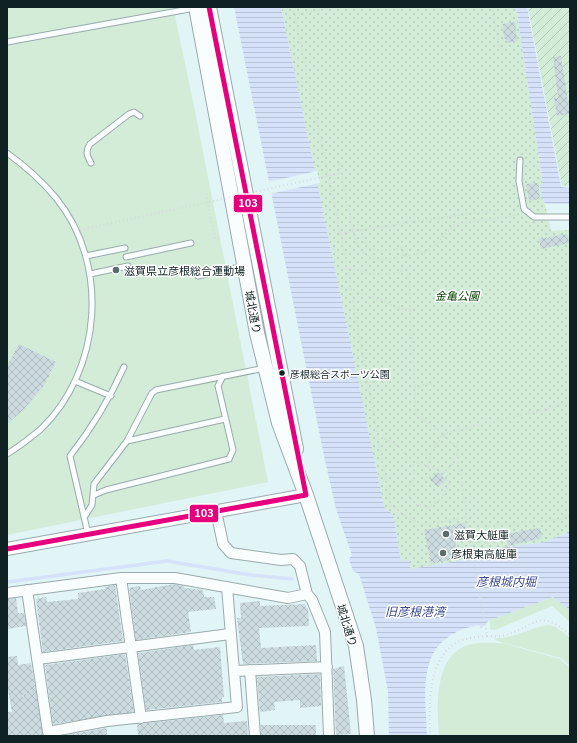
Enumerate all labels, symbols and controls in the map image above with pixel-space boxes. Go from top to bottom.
line badge: 103 [233,194,263,213]
text: 103 [238,194,258,210]
place label: 滋賀県立彦根総合運動場 [124,262,245,278]
marker: 滋賀県立彦根総合運動場 [111,265,121,275]
park label: 金亀公園 [435,287,481,303]
street label: 城北通り [242,289,266,335]
place label: 彦根総合スポーツ公園 [290,366,390,381]
marker: 彦根総合スポーツ公園 [277,368,287,378]
line badge: 103 [189,504,219,523]
text: 103 [194,504,214,520]
place label: 滋賀大艇庫 [454,526,509,542]
marker: 滋賀大艇庫 [441,529,451,539]
place label: 彦根東高艇庫 [451,545,517,561]
marker: 彦根東高艇庫 [438,548,448,558]
water label: 彦根城内堀 [476,572,538,589]
street label: 城北通り [334,602,362,648]
water label: 旧彦根港湾 [385,602,447,619]

